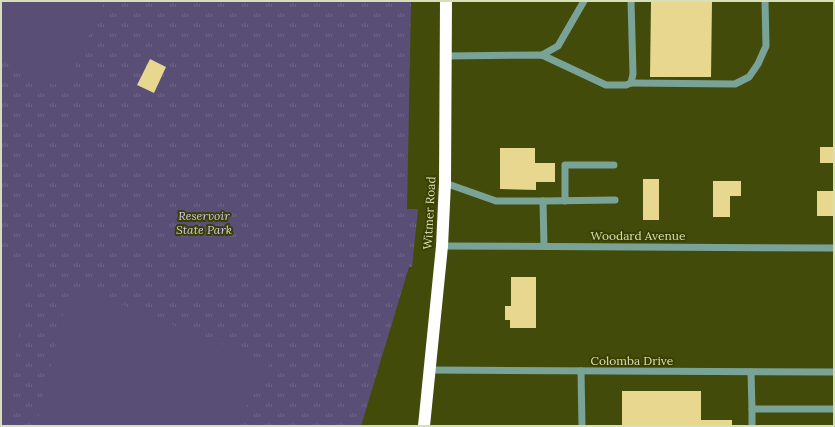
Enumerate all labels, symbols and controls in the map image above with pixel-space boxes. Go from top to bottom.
street label: Witmer Road [420,176,438,250]
park label: Reservoir State Park [176,208,232,237]
street label: Woodard Avenue [590,228,686,243]
street label: Colomba Drive [591,353,674,368]

